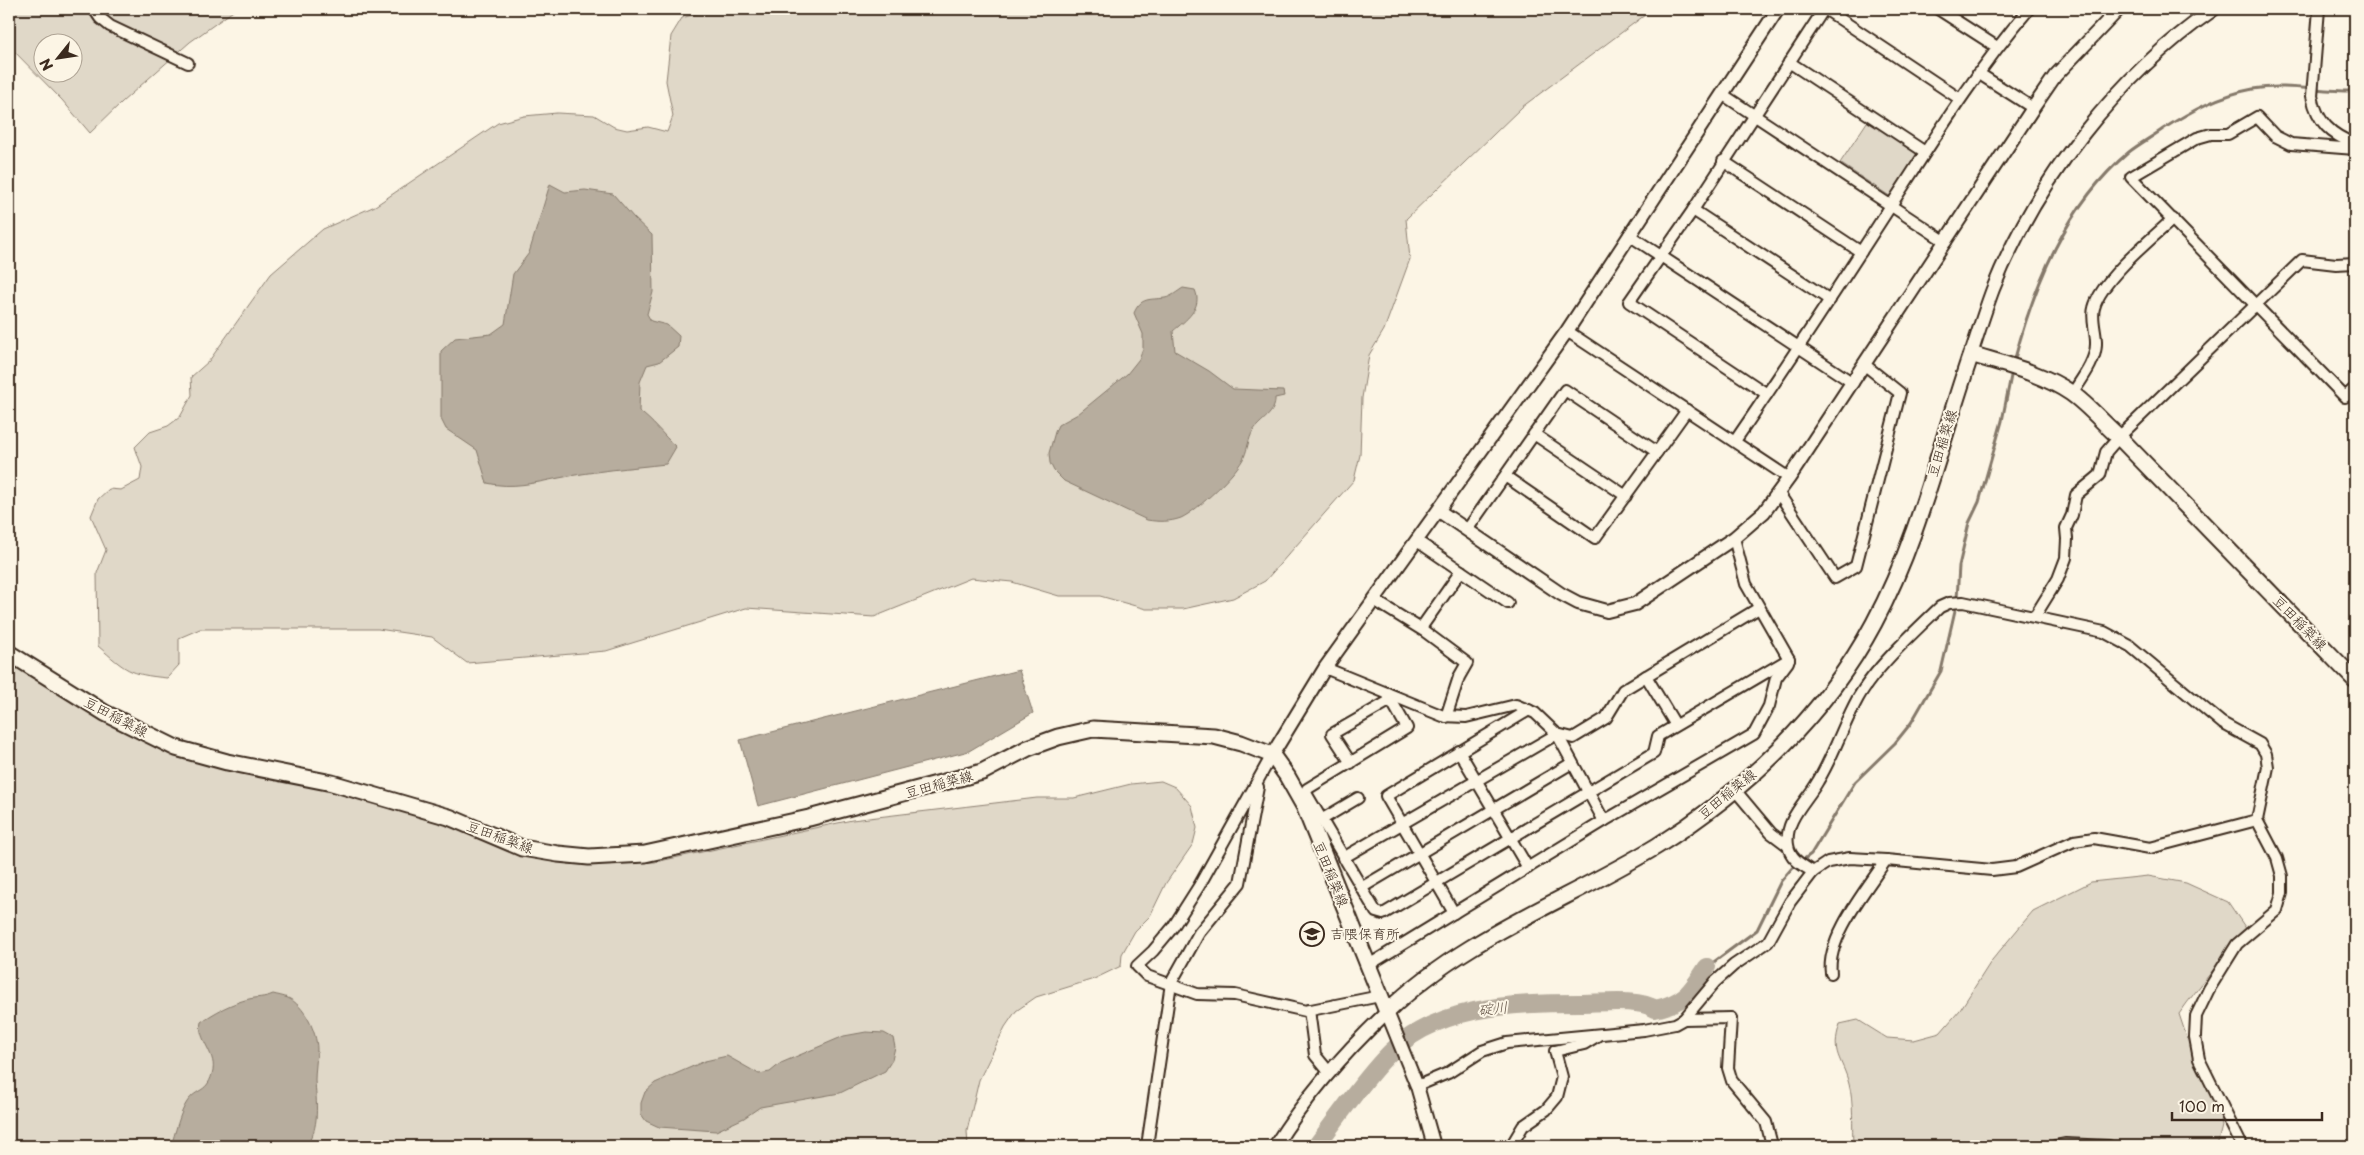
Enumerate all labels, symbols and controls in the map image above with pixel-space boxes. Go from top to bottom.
north arrow [32,32,82,82]
text: N [34,55,58,75]
street label: 豆田稲築線 [1921,406,1962,479]
street label: 豆田稲築線 [2268,590,2332,655]
street label: 豆田稲築線 [80,691,152,742]
street label: 豆田稲築線 [1693,763,1760,824]
street label: 豆田稲築線 [902,764,975,803]
street label: 豆田稲築線 [464,815,537,858]
street label: 豆田稲築線 [1309,837,1354,910]
school or university icon: 吉隈保育所 [1299,921,1325,947]
place label: 吉隈保育所 [1330,923,1400,944]
water label: 碇川 [1477,995,1509,1021]
scale bar [2172,1090,2322,1122]
text: 100 m [2179,1094,2225,1117]

